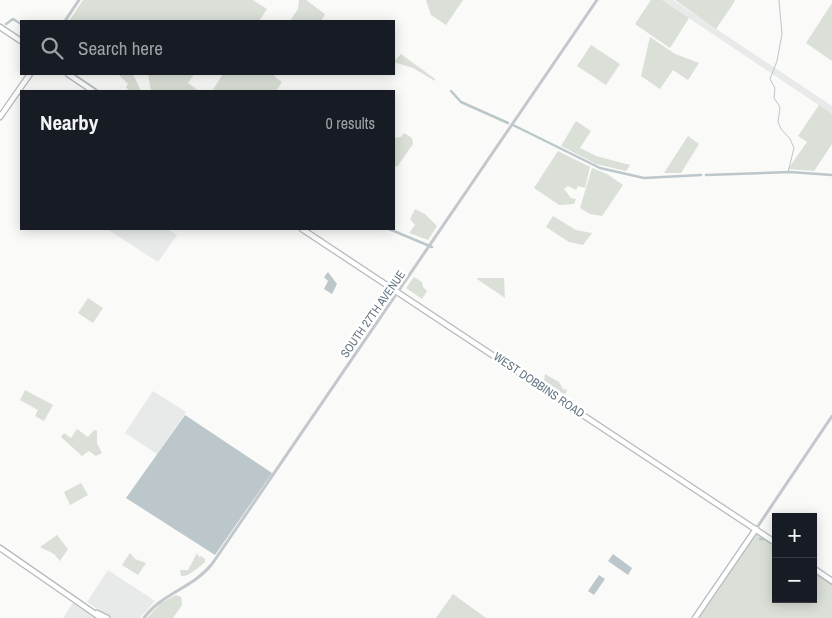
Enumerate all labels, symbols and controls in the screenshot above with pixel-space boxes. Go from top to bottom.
search box [20,20,395,75]
icon: search [38,34,66,62]
text: Search here [78,35,163,61]
text: Nearby [40,108,98,137]
text: 0 results [325,112,375,134]
street label: SOUTH 27TH AVENUE [337,267,409,361]
street label: WEST DOBBINS ROAD [490,349,588,421]
map controls [772,513,817,603]
button: + [772,513,817,558]
button: − [772,558,817,603]

